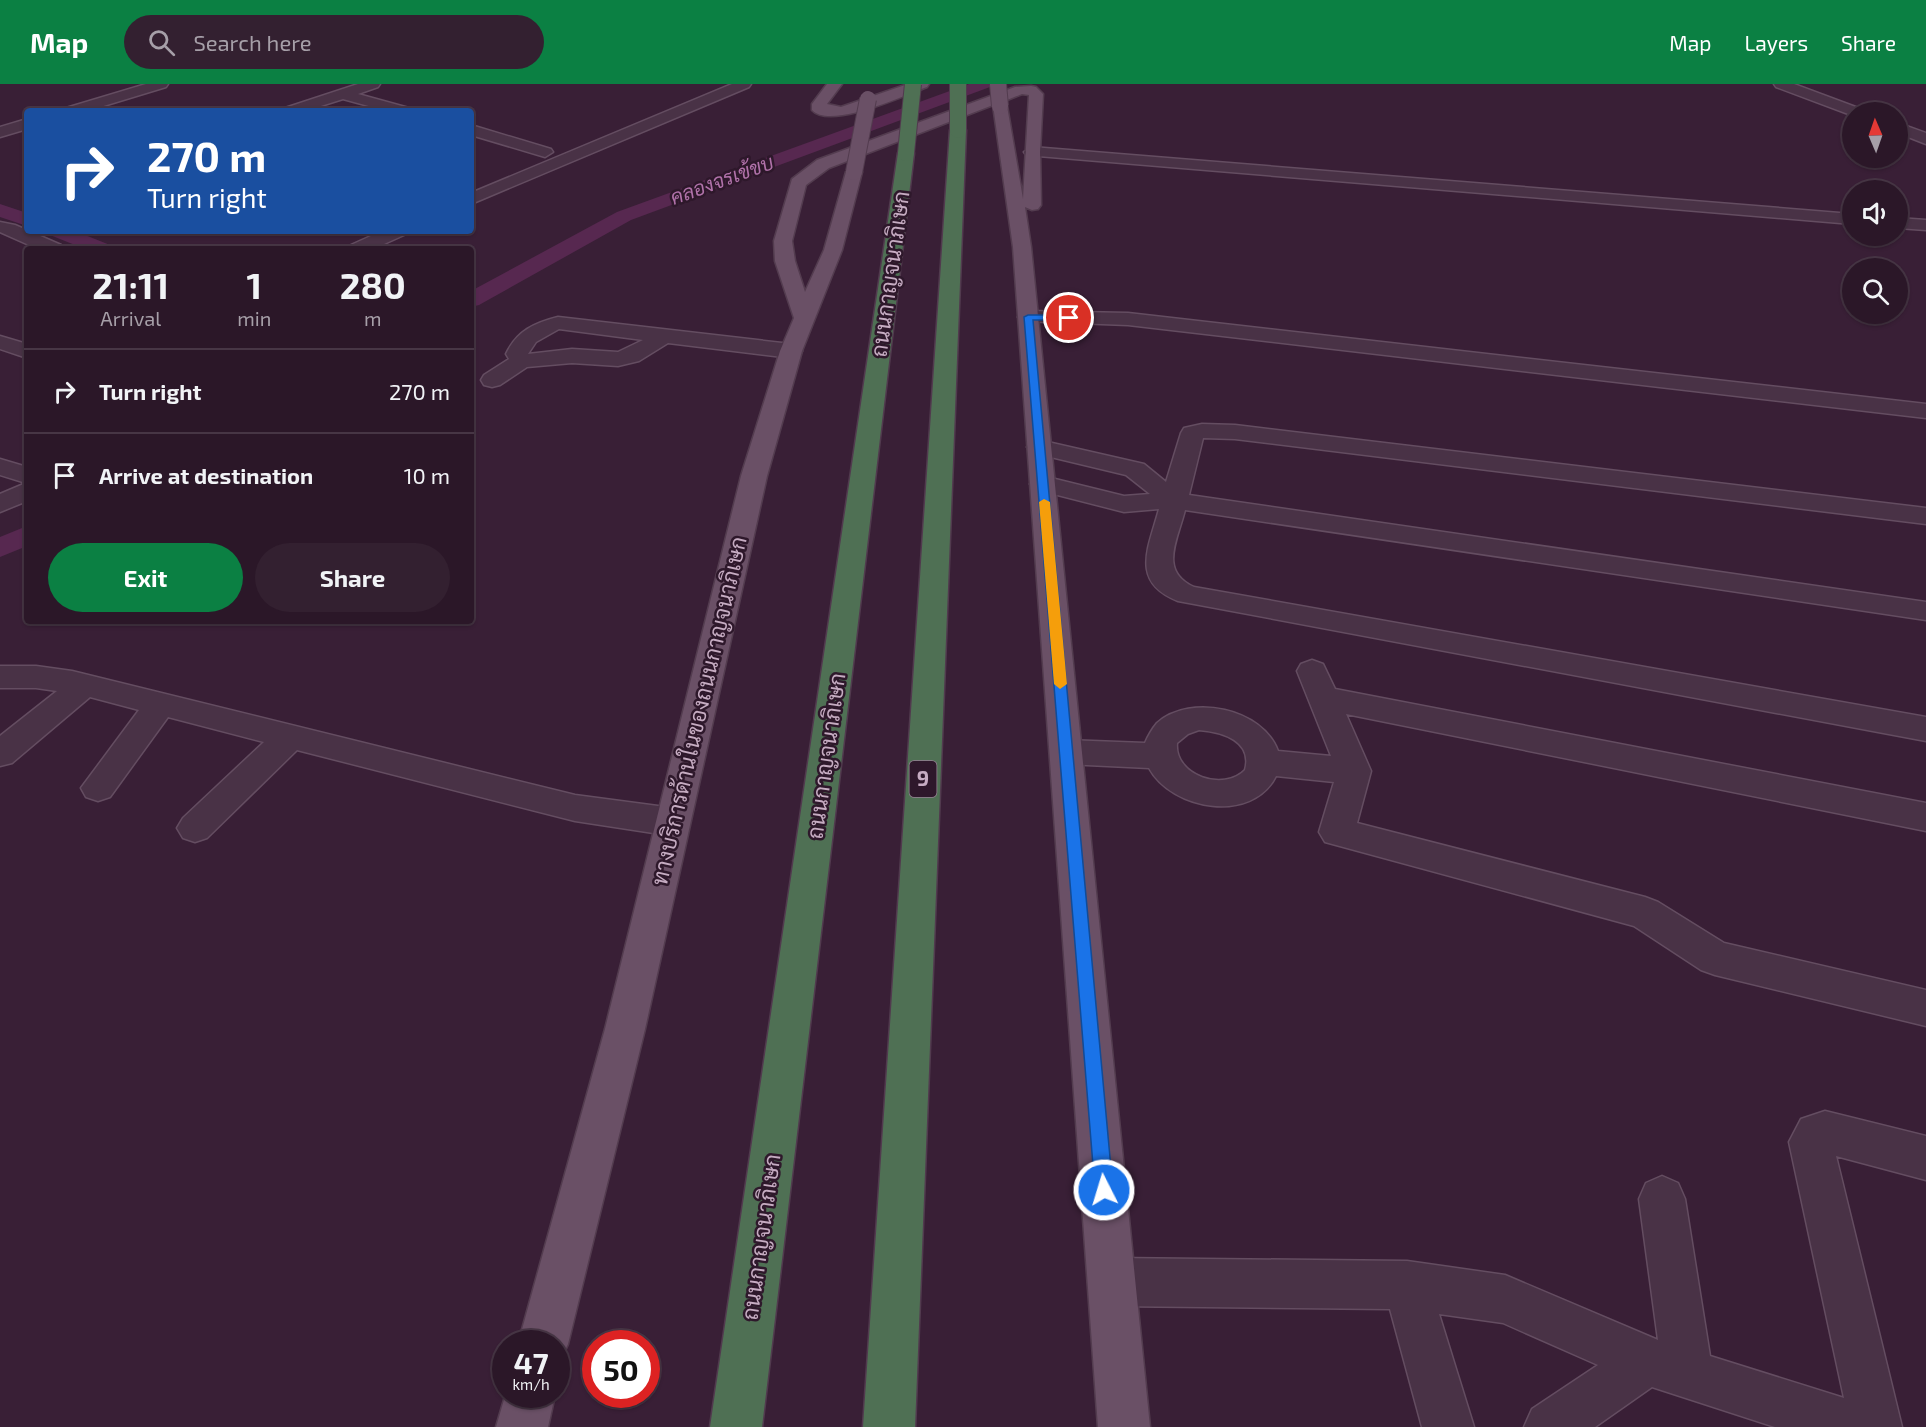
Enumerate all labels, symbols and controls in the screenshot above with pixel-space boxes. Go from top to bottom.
search box [124,15,544,69]
text: Map [30,25,88,59]
icon: search [145,26,178,59]
text: Search here [193,29,312,55]
text: Map [1669,30,1711,55]
text: Layers [1744,30,1808,55]
text: Share [1841,30,1896,55]
north arrow [1842,102,1908,168]
map controls [1842,102,1908,324]
text: 270 m [147,130,266,180]
icon: right [48,132,126,210]
water label: คลองจรเข้ขบ [667,149,777,209]
button: sound [1842,180,1908,246]
text: Turn right [147,181,267,213]
street label: ถนนกาญจนาภิเษก [864,189,916,359]
button: search [1842,258,1908,324]
text: 21:11 [92,263,169,306]
text: 1 [247,263,262,306]
text: 280 [340,263,406,306]
pin [1043,292,1094,343]
icon: arrive [1052,301,1085,334]
text: Arrival [100,306,161,330]
text: min [237,306,271,330]
text: m [364,306,381,330]
icon: right [48,375,81,408]
text: Turn right [99,378,201,404]
text: 270 m [389,378,450,404]
icon: arrive [48,459,81,492]
text: Arrive at destination [99,462,313,488]
text: 10 m [404,462,450,488]
street label: ทางบริการด้านในของถนนกาญจนาภิเษก [645,534,753,888]
button: Exit [48,543,243,612]
button: Share [255,543,450,612]
street label: ถนนกาญจนาภิเษก [800,671,852,841]
road number: 9 [910,761,936,797]
street label: ถนนกาญจนาภิเษก [735,1152,787,1322]
position arrow [1072,1158,1136,1222]
speed limit sign: 50 [582,1330,660,1408]
text: 47 [514,1344,548,1380]
text: km/h [512,1375,550,1393]

